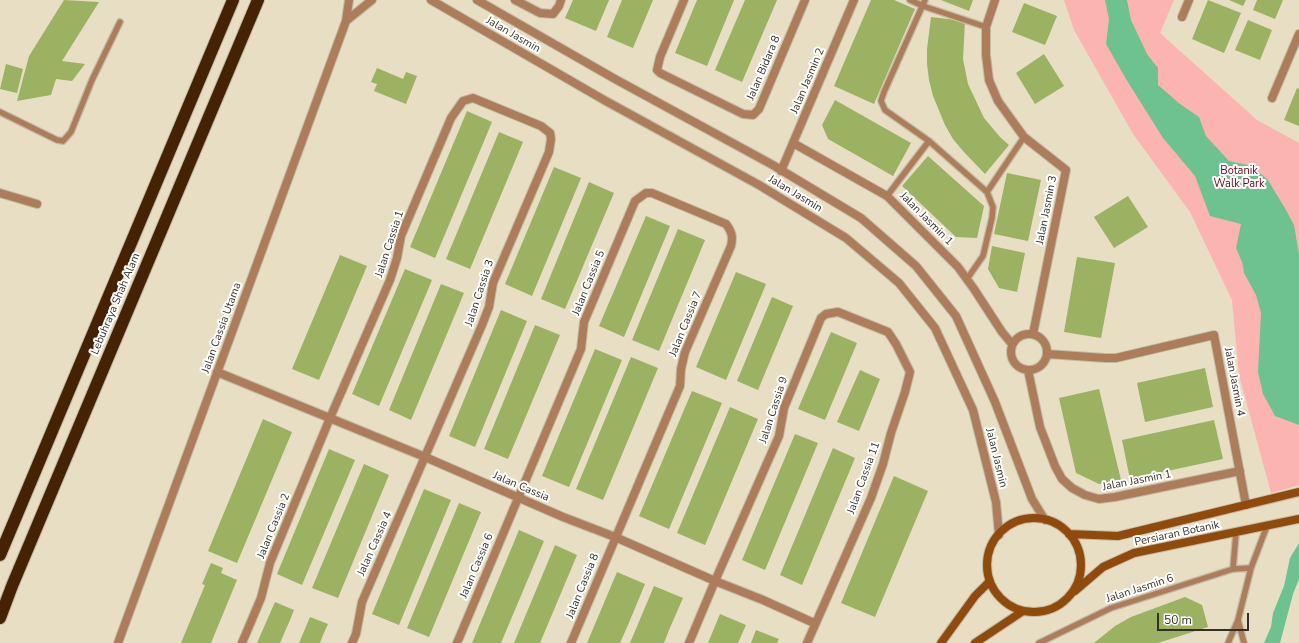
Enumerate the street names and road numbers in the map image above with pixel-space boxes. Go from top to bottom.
street label: Jalan Jasmin [484,14,542,56]
street label: Jalan Bidara 8 [744,34,784,102]
street label: Jalan Jasmin 2 [788,46,828,116]
street label: Jalan Jasmin [766,173,824,215]
street label: Jalan Jasmin 3 [1034,174,1060,246]
street label: Jalan Jasmin 1 [897,190,955,248]
street label: Jalan Cassia 1 [373,209,407,279]
street label: Jalan Cassia 5 [570,249,608,317]
street label: Lebuhraya Shah Alam [89,251,143,357]
street label: Jalan Cassia 3 [463,258,497,328]
street label: Jalan Cassia Utama [199,281,245,375]
street label: Jalan Cassia 7 [667,290,705,358]
street label: Jalan Jasmin 4 [1221,346,1247,418]
street label: Jalan Cassia 9 [757,375,791,445]
street label: Jalan Jasmin [982,427,1010,489]
street label: Jalan Cassia 11 [845,440,883,516]
street label: Jalan Jasmin 1 [1101,468,1173,494]
street label: Jalan Cassia [491,469,551,505]
street label: Jalan Cassia 2 [255,492,293,560]
street label: Jalan Cassia 4 [355,510,395,578]
street label: Persiaran Botanik [1133,519,1221,549]
street label: Jalan Cassia 6 [457,532,497,600]
street label: Jalan Cassia 8 [564,552,602,620]
street label: Jalan Jasmin 6 [1105,572,1175,606]

